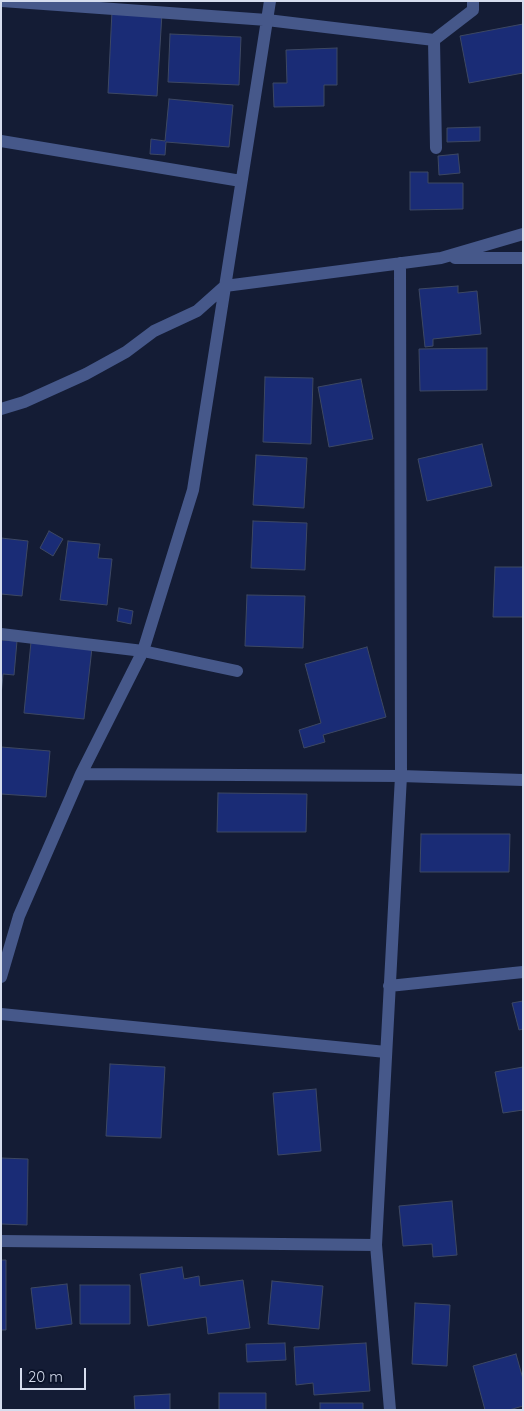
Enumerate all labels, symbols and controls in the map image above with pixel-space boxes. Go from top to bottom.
scale bar [22,1358,89,1390]
text: 20 m [28,1367,63,1386]

